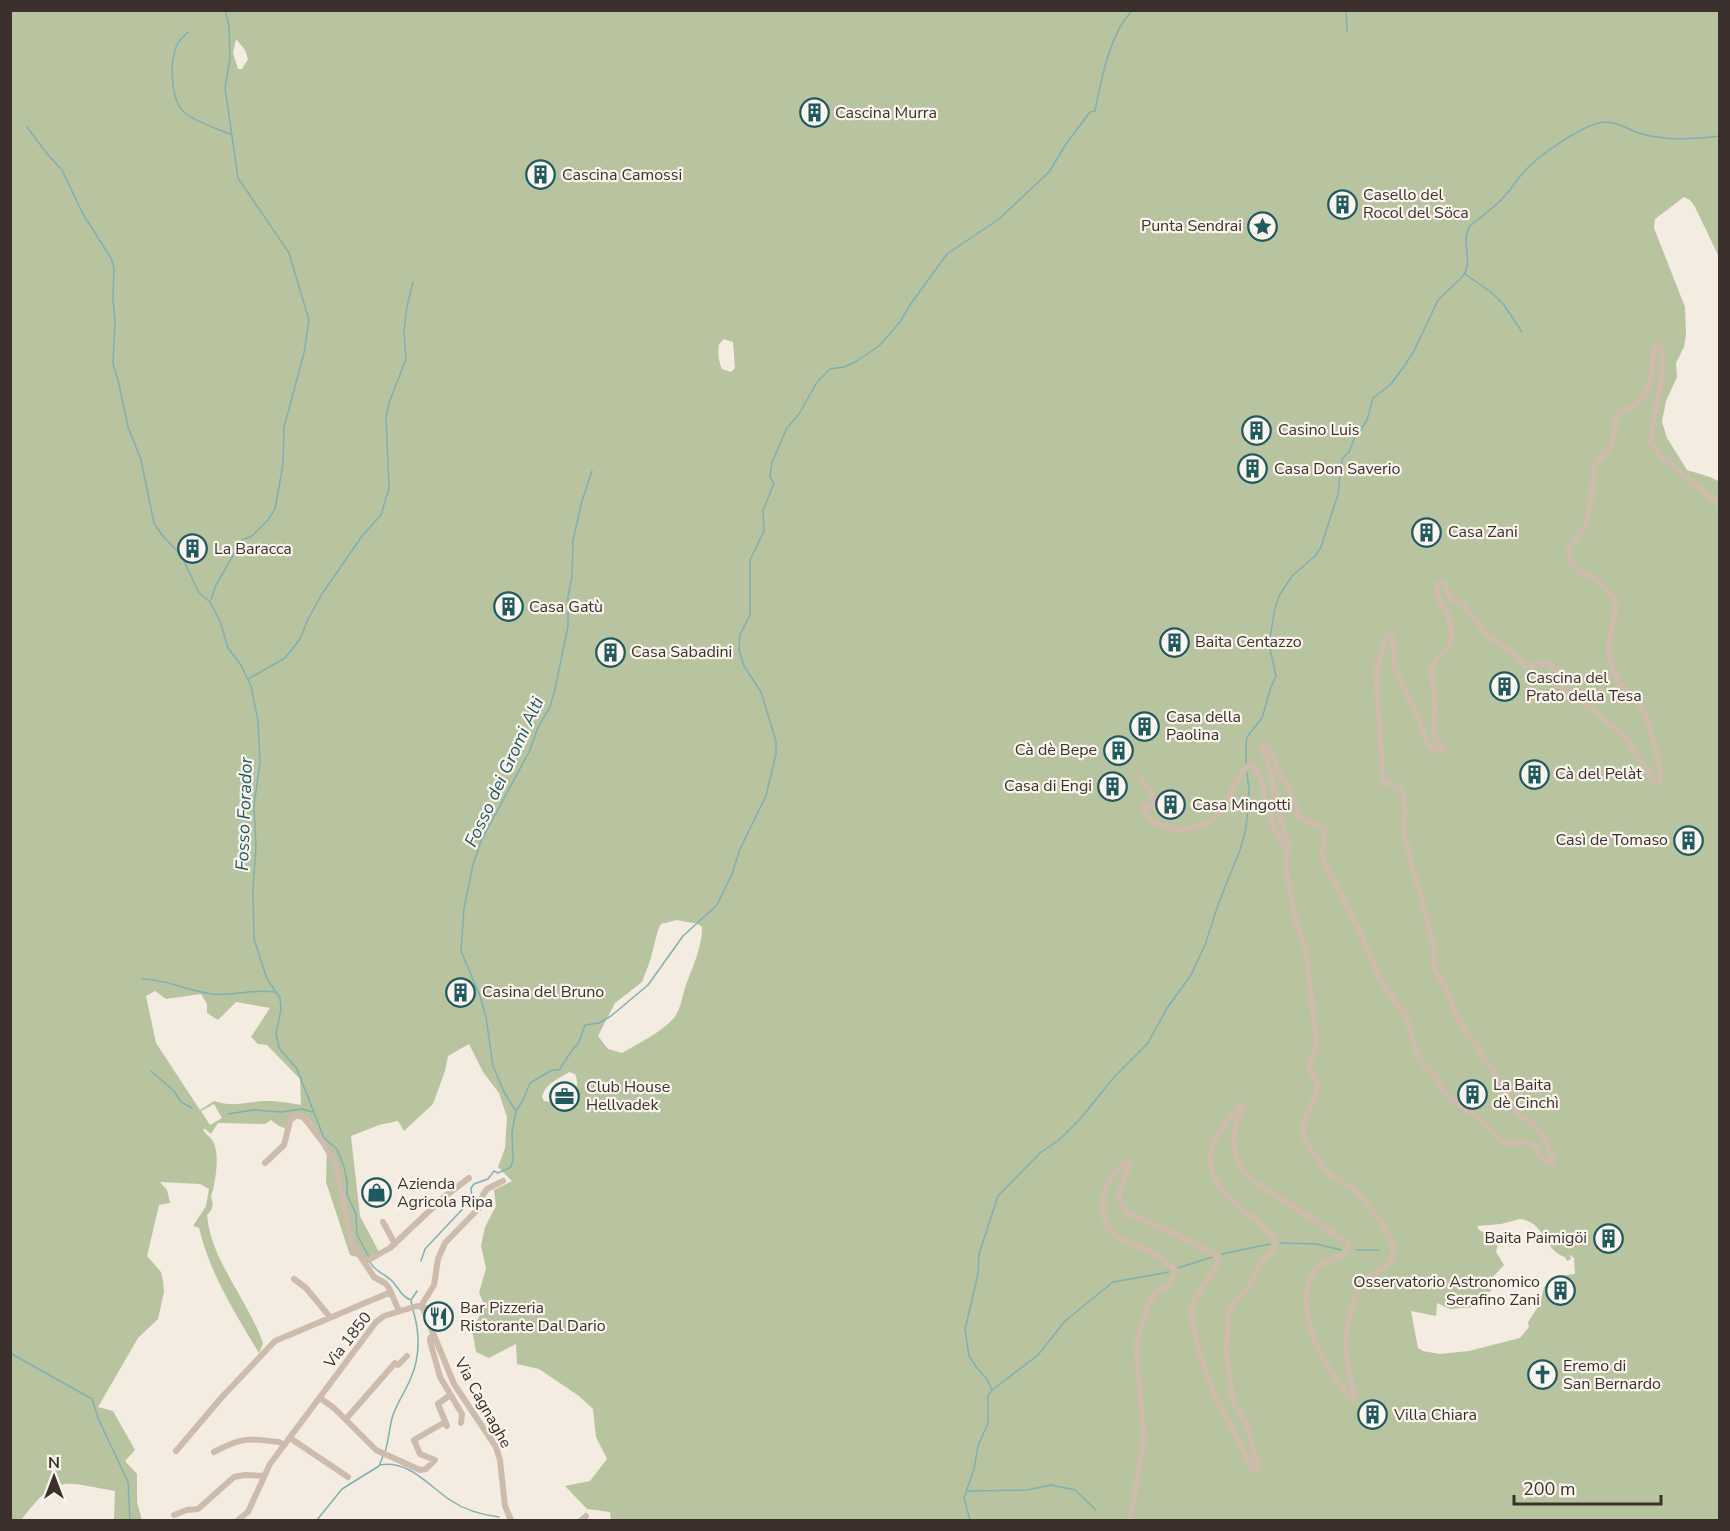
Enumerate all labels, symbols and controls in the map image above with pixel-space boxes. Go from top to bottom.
building icon: Cascina Murra [798,97,830,129]
place label: Cascina Murra [835,102,937,124]
building icon: Cascina Camossi [525,159,557,191]
place label: Cascina Camossi [562,164,682,186]
place label: Casello del Rocol del Söca [1363,184,1469,224]
building icon: Casello del Rocol del Söca [1326,188,1358,220]
place icon: Punta Sendrai [1247,210,1279,242]
place label: Punta Sendrai [1141,215,1242,237]
building icon: Casino Luis [1241,414,1273,446]
place label: Casino Luis [1278,419,1359,441]
building icon: Casa Don Saverio [1237,453,1269,485]
place label: Casa Don Saverio [1274,458,1401,480]
building icon: Casa Zani [1411,516,1443,548]
place label: Casa Zani [1448,521,1518,543]
building icon: La Baracca [177,533,209,565]
place label: La Baracca [214,538,292,560]
building icon: Casa Gatù [492,591,524,623]
place label: Casa Gatù [529,596,603,618]
building icon: Baita Centazzo [1158,626,1190,658]
place label: Baita Centazzo [1195,631,1302,653]
building icon: Casa Sabadini [594,636,626,668]
place label: Casa Sabadini [631,641,732,663]
place label: Cascina del Prato della Tesa [1526,667,1642,707]
building icon: Cascina del Prato della Tesa [1489,671,1521,703]
water label: Fosso dei Gromi Alti [459,692,550,851]
place label: Casa della Paolina [1166,706,1241,746]
building icon: Casa della Paolina [1129,710,1161,742]
building icon: Cà dè Bepe [1102,734,1134,766]
place label: Cà dè Bepe [1015,739,1097,761]
water label: Fosso Forador [230,756,258,871]
building icon: Cà del Pelàt [1518,758,1550,790]
place label: Cà del Pelàt [1555,763,1642,785]
building icon: Casa di Engi [1097,770,1129,802]
place label: Casa di Engi [1004,775,1092,797]
building icon: Casa Mingotti [1155,789,1187,821]
place label: Casa Mingotti [1192,794,1291,816]
building icon: Casì de Tomaso [1673,824,1705,856]
place label: Casì de Tomaso [1555,829,1668,851]
building icon: Casina del Bruno [445,976,477,1008]
place label: Casina del Bruno [482,981,604,1003]
place label: La Baita dè Cinchì [1493,1074,1559,1114]
place label: Club House Hellvadek [586,1076,670,1116]
building icon: La Baita dè Cinchì [1456,1078,1488,1110]
office icon: Club House Hellvadek [549,1080,581,1112]
place label: Azienda Agricola Ripa [397,1173,493,1213]
shop icon: Azienda Agricola Ripa [360,1177,392,1209]
building icon: Baita Paimigöi [1592,1222,1624,1254]
place label: Baita Paimigöi [1484,1227,1587,1249]
place label: Osservatorio Astronomico Serafino Zani [1353,1271,1540,1311]
building icon: Osservatorio Astronomico Serafino Zani [1545,1275,1577,1307]
place label: Bar Pizzeria Ristorante Dal Dario [460,1297,606,1337]
restaurant icon: Bar Pizzeria Ristorante Dal Dario [423,1301,455,1333]
street label: Via 1850 [318,1307,377,1373]
street label: Via Cagnaghe [449,1353,517,1452]
place label: Eremo di San Bernardo [1563,1355,1661,1395]
church icon: Eremo di San Bernardo [1526,1359,1558,1391]
building icon: Villa Chiara [1357,1399,1389,1431]
place label: Villa Chiara [1393,1404,1477,1426]
north arrow [24,1447,84,1507]
text: N [48,1452,60,1474]
scale bar [1514,1468,1661,1506]
text: 200 m [1523,1477,1575,1501]

